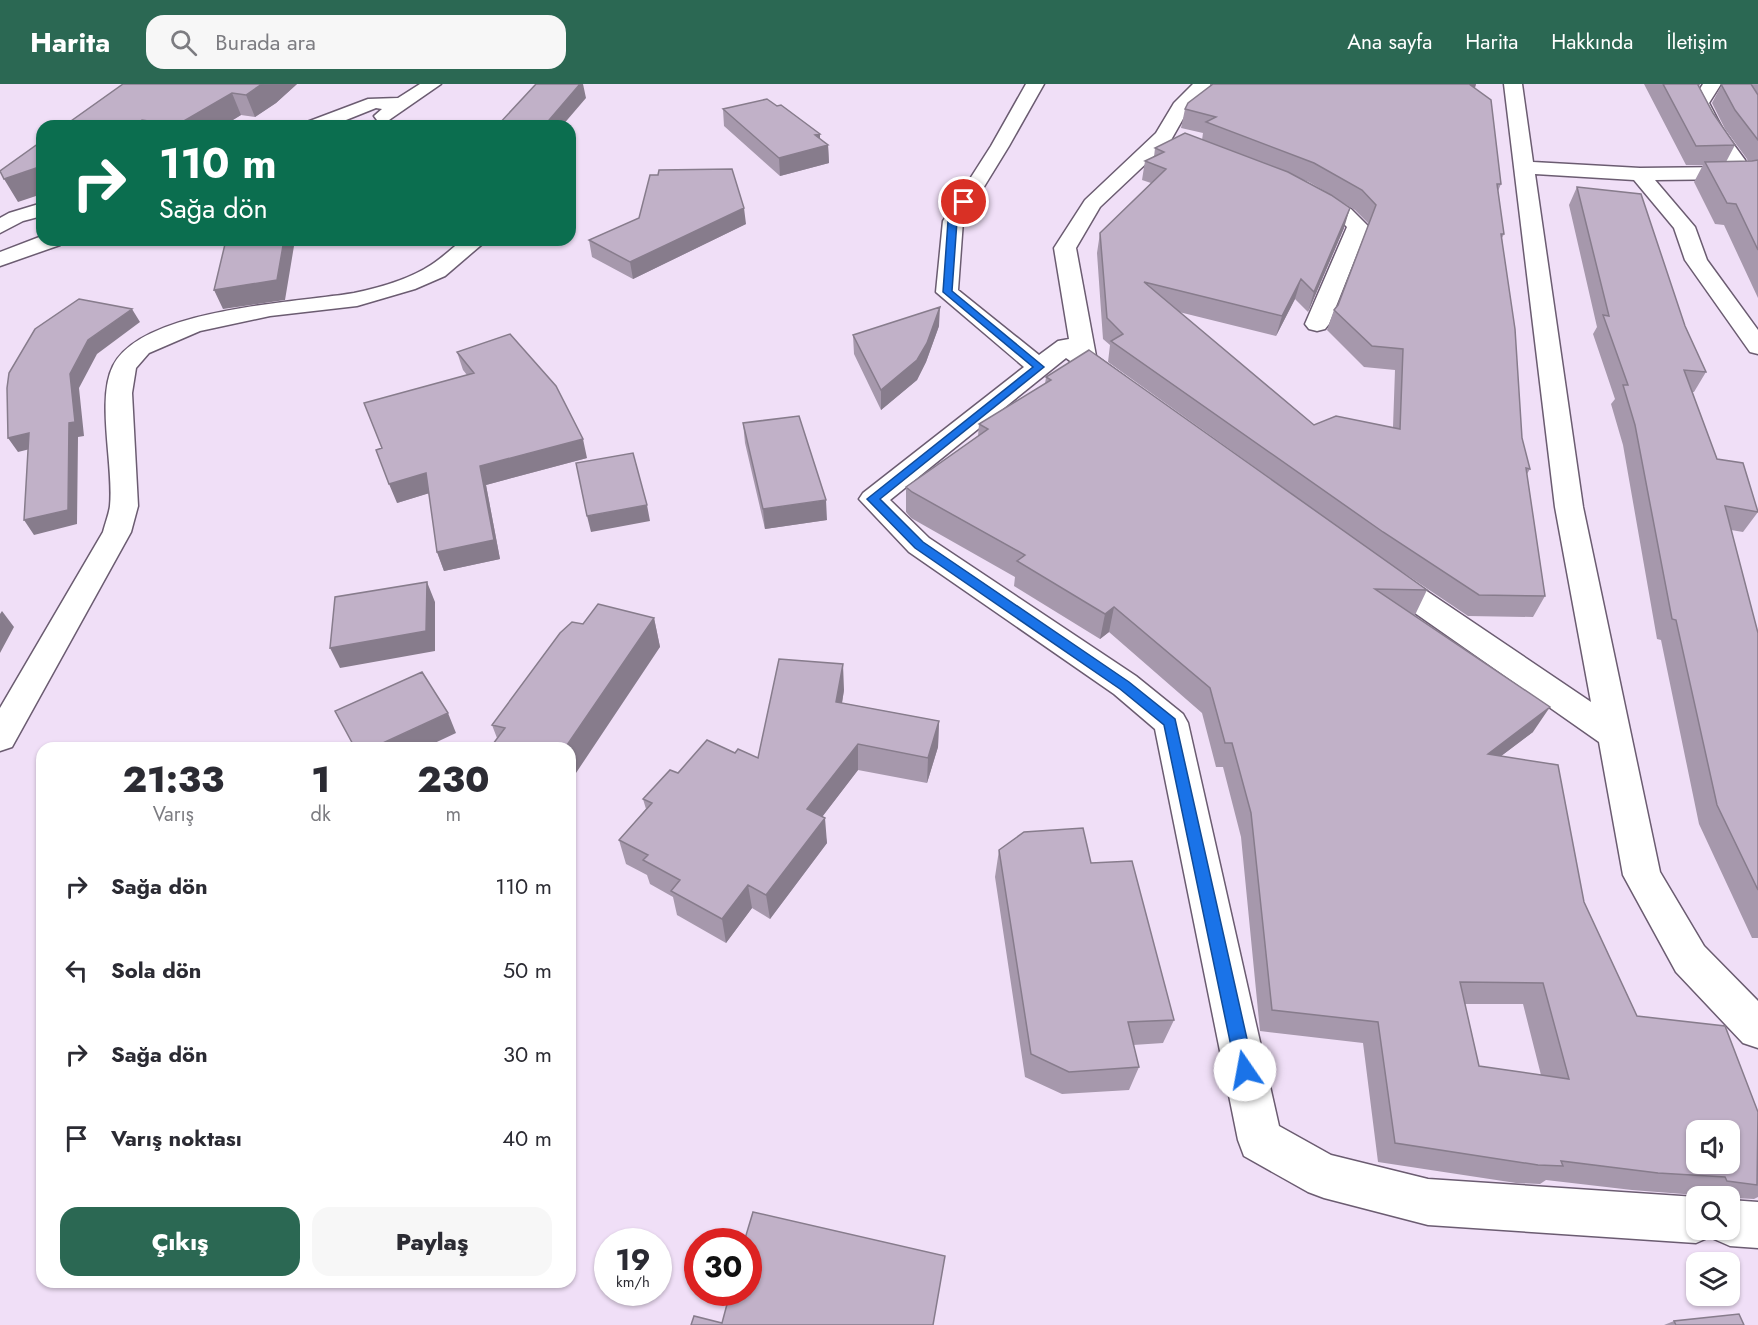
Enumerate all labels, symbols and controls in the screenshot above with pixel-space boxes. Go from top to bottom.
search box [146,15,566,69]
text: Harita [30,22,110,63]
icon: search [167,26,200,59]
text: Burada ara [215,26,316,58]
text: Ana sayfa [1347,27,1432,57]
text: Harita [1465,27,1518,57]
text: Hakkında [1551,27,1633,57]
text: İletişim [1666,27,1728,57]
text: 110 m [159,133,277,194]
icon: right [60,144,138,222]
pin [938,176,989,227]
icon: arrive [947,185,980,218]
text: Sağa dön [159,189,268,228]
text: 21:33 [122,753,224,805]
text: 1 [311,753,330,805]
text: 230 [417,753,490,805]
text: Varış [153,800,194,829]
text: dk [311,800,331,829]
text: m [446,800,461,829]
icon: right [60,870,93,903]
text: Sağa dön [111,870,208,902]
text: 110 m [495,870,552,902]
icon: left [60,954,93,987]
text: Sola dön [111,954,201,986]
text: 50 m [503,954,552,986]
icon: right [60,1038,93,1071]
text: Sağa dön [111,1038,208,1070]
text: 30 m [503,1038,552,1070]
position arrow [1213,1038,1277,1102]
map controls [1686,1120,1740,1306]
button: sound [1686,1120,1740,1174]
icon: arrive [60,1122,93,1155]
text: Varış noktası [111,1122,242,1154]
text: 40 m [502,1122,552,1154]
button: search [1686,1186,1740,1240]
button: Çıkış [60,1207,300,1276]
button: Paylaş [312,1207,552,1276]
speed limit sign: 30 [684,1228,762,1306]
text: 19 [615,1238,651,1281]
button: layers [1686,1252,1740,1306]
text: km/h [616,1271,650,1293]

